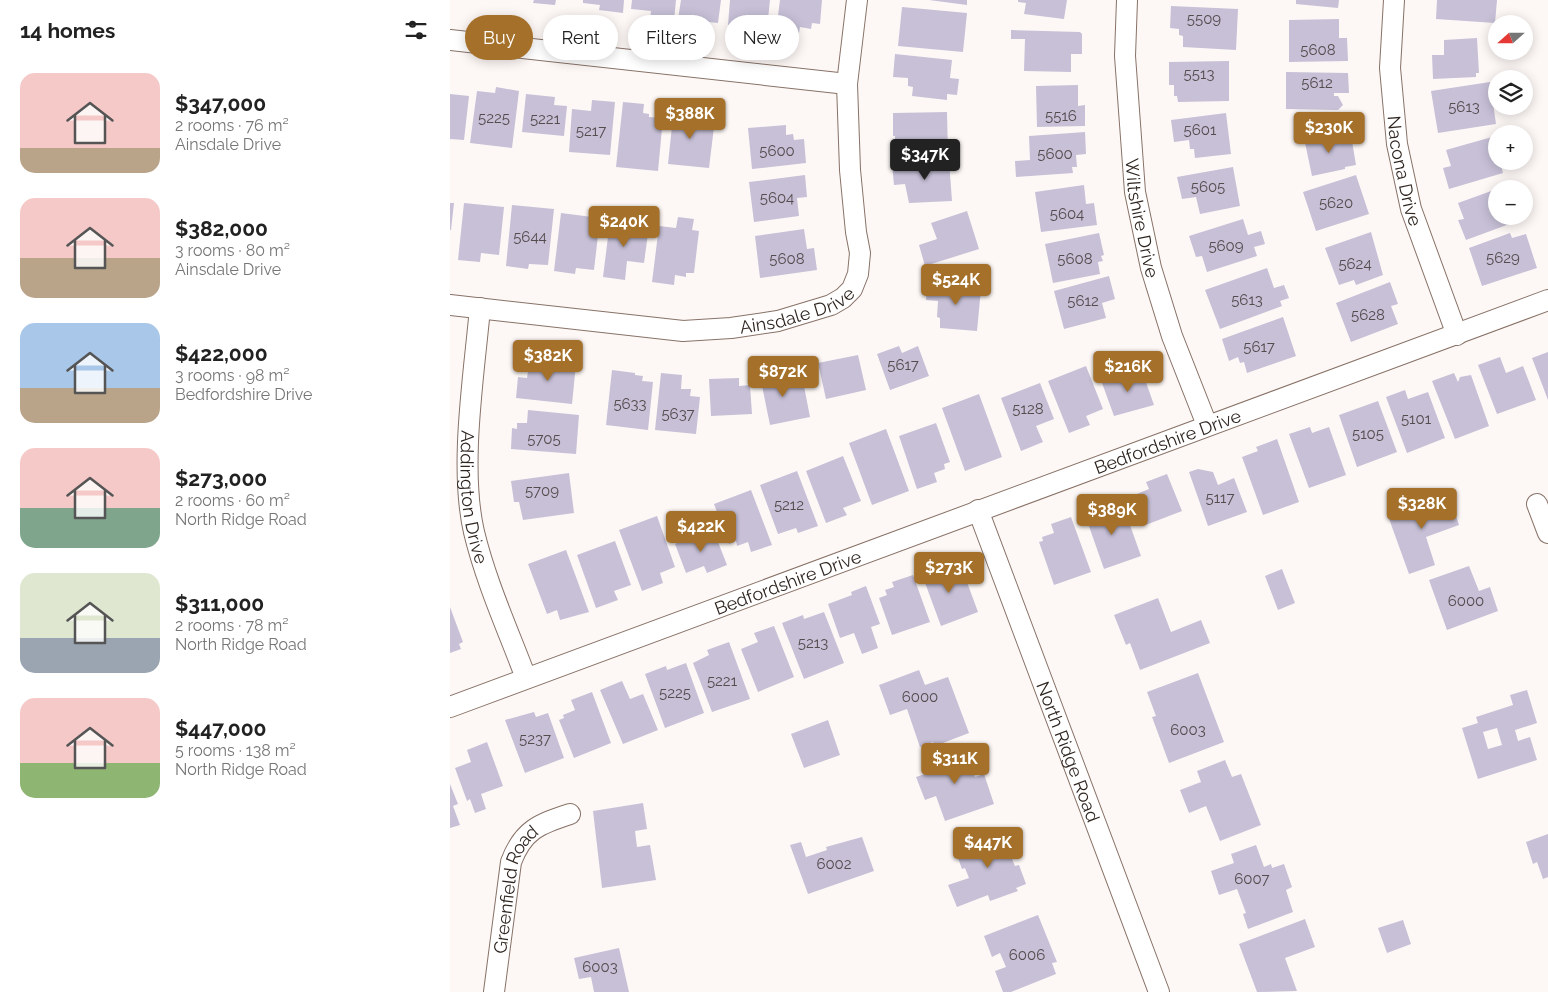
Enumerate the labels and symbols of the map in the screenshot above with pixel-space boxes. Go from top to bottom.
house number: 5509 [1187,10,1221,28]
north arrow [1488,15,1532,60]
house number: 5608 [1300,41,1336,59]
house number: 5513 [1184,65,1214,83]
house number: 5612 [1301,74,1333,92]
pin: $388K [655,98,725,140]
house number: 5613 [1448,98,1480,116]
house number: 5516 [1045,107,1077,125]
house number: 5225 [478,109,510,127]
house number: 5221 [530,110,561,128]
pin: $230K [1294,112,1364,154]
street label: Nacona Drive [1384,115,1427,229]
house number: 5601 [1184,121,1217,139]
house number: 5217 [576,122,606,140]
pin: $347K [890,138,960,181]
house number: 5600 [759,142,795,160]
house number: 5600 [1037,145,1073,163]
street label: Wiltshire Drive [1122,157,1164,281]
house number: 5605 [1191,178,1225,196]
house number: 5604 [760,189,794,207]
house number: 5620 [1319,194,1353,212]
house number: 5604 [1050,205,1084,223]
pin: $240K [589,206,659,248]
house number: 5644 [513,228,547,246]
house number: 5609 [1208,237,1244,255]
house number: 5629 [1486,249,1520,267]
house number: 5608 [769,250,805,268]
house number: 5608 [1057,250,1093,268]
house number: 5624 [1338,255,1372,273]
pin: $524K [921,264,991,306]
street label: Ainsdale Drive [738,282,859,337]
house number: 5613 [1231,291,1263,309]
house number: 5612 [1067,292,1099,310]
house number: 5628 [1351,306,1385,324]
house number: 5617 [1243,338,1275,356]
pin: $382K [513,340,583,382]
pin: $216K [1093,350,1163,393]
pin: $872K [748,356,818,398]
house number: 5617 [887,356,919,374]
house number: 5633 [613,395,647,413]
house number: 5128 [1012,400,1044,418]
street label: Bedfordshire Drive [1091,404,1244,478]
house number: 5637 [661,405,695,423]
house number: 5101 [1401,410,1432,428]
house number: 5105 [1352,425,1384,443]
street label: Addington Drive [457,430,493,567]
house number: 5705 [527,430,561,448]
house number: 5709 [525,482,559,500]
pin: $328K [1387,488,1457,530]
house number: 5117 [1206,489,1234,507]
pin: $389K [1077,494,1147,536]
house number: 5212 [774,496,804,514]
pin: $422K [666,510,736,553]
street label: Bedfordshire Drive [711,545,864,619]
pin: $273K [914,552,984,594]
house number: 6000 [1448,592,1484,610]
house number: 5213 [798,634,828,652]
house number: 5221 [707,672,738,690]
street label: North Ridge Road [1033,678,1105,825]
house number: 5225 [659,684,691,702]
house number: 6000 [902,688,938,706]
house number: 6003 [1170,721,1206,739]
house number: 5237 [519,730,551,748]
pin: $311K [920,742,990,785]
street label: Greenfield Road [489,820,542,955]
pin: $447K [953,826,1023,869]
house number: 6002 [816,855,852,873]
house number: 6007 [1234,870,1270,888]
house number: 6006 [1009,946,1045,964]
house number: 6003 [582,958,618,976]

